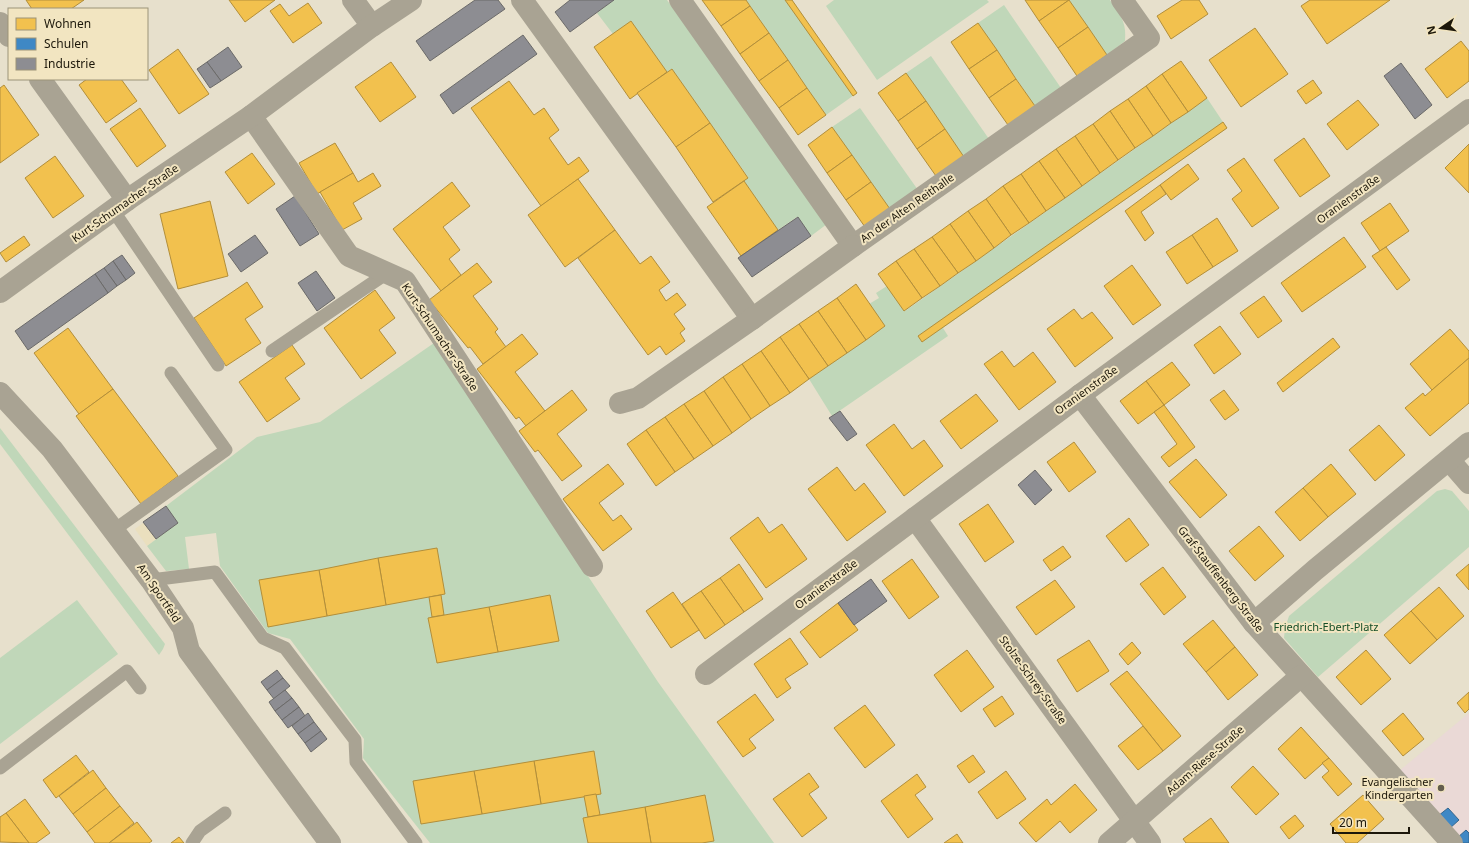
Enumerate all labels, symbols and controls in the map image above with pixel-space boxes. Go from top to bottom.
legend [8,8,148,80]
north arrow [1421,8,1461,48]
text: Wohnen [44,15,91,32]
text: N [1422,24,1439,36]
text: Schulen [44,35,88,52]
text: Industrie [44,55,95,72]
street label: Kurt-Schumacher-Straße [68,160,181,245]
street label: An der Alten Reithalle [857,169,957,246]
street label: Oranienstraße [1313,171,1382,227]
street label: Kurt-Schumacher-Straße [399,280,482,394]
street label: Oranienstraße [1051,362,1120,418]
street label: Graf-Stauffenberg-Straße [1175,523,1268,635]
street label: Oranienstraße [791,555,860,612]
street label: Am Sportfeld [134,560,185,625]
park label: Friedrich-Ebert-Platz [1273,619,1379,634]
street label: Stolze-Schrey-Straße [996,633,1071,727]
street label: Adam-Riese-Straße [1163,722,1247,798]
place label: Evangelischer Kindergarten [1362,774,1433,802]
marker: Evangelischer Kindergarten [1436,783,1446,793]
scale bar [1333,809,1409,835]
text: 20 m [1339,814,1367,831]

